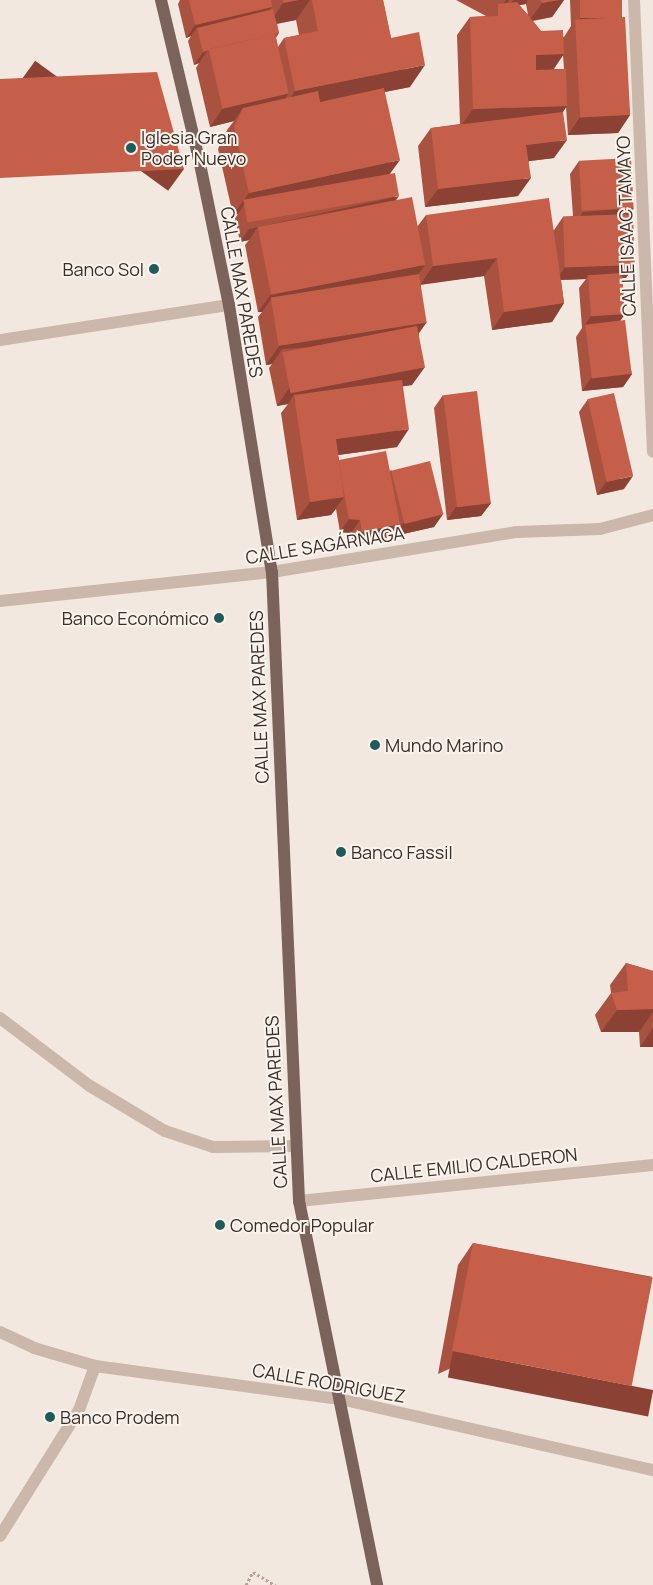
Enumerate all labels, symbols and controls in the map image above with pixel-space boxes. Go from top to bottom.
place label: Iglesia Gran Poder Nuevo [141,127,246,170]
street label: CALLE ISAAC TAMAYO [612,135,640,317]
marker: Iglesia Gran Poder Nuevo [125,142,137,154]
street label: CALLE MAX PAREDES [216,205,268,379]
place label: Banco Sol [62,258,144,280]
marker: Banco Sol [148,263,160,275]
street label: CALLE SAGÁRNAGA [244,522,406,568]
place label: Banco Económico [62,607,209,629]
street label: CALLE MAX PAREDES [245,610,273,784]
marker: Banco Económico [213,612,225,624]
place label: Mundo Marino [385,734,503,756]
marker: Mundo Marino [369,739,381,751]
place label: Banco Fassil [351,841,453,863]
marker: Banco Fassil [335,846,347,858]
street label: CALLE MAX PAREDES [261,1015,291,1189]
street label: CALLE EMILIO CALDERON [369,1143,579,1187]
place label: Comedor Popular [230,1214,374,1236]
marker: Comedor Popular [214,1219,226,1231]
street label: CALLE RODRIGUEZ [251,1359,407,1407]
place label: Banco Prodem [60,1406,180,1428]
marker: Banco Prodem [44,1411,56,1423]

